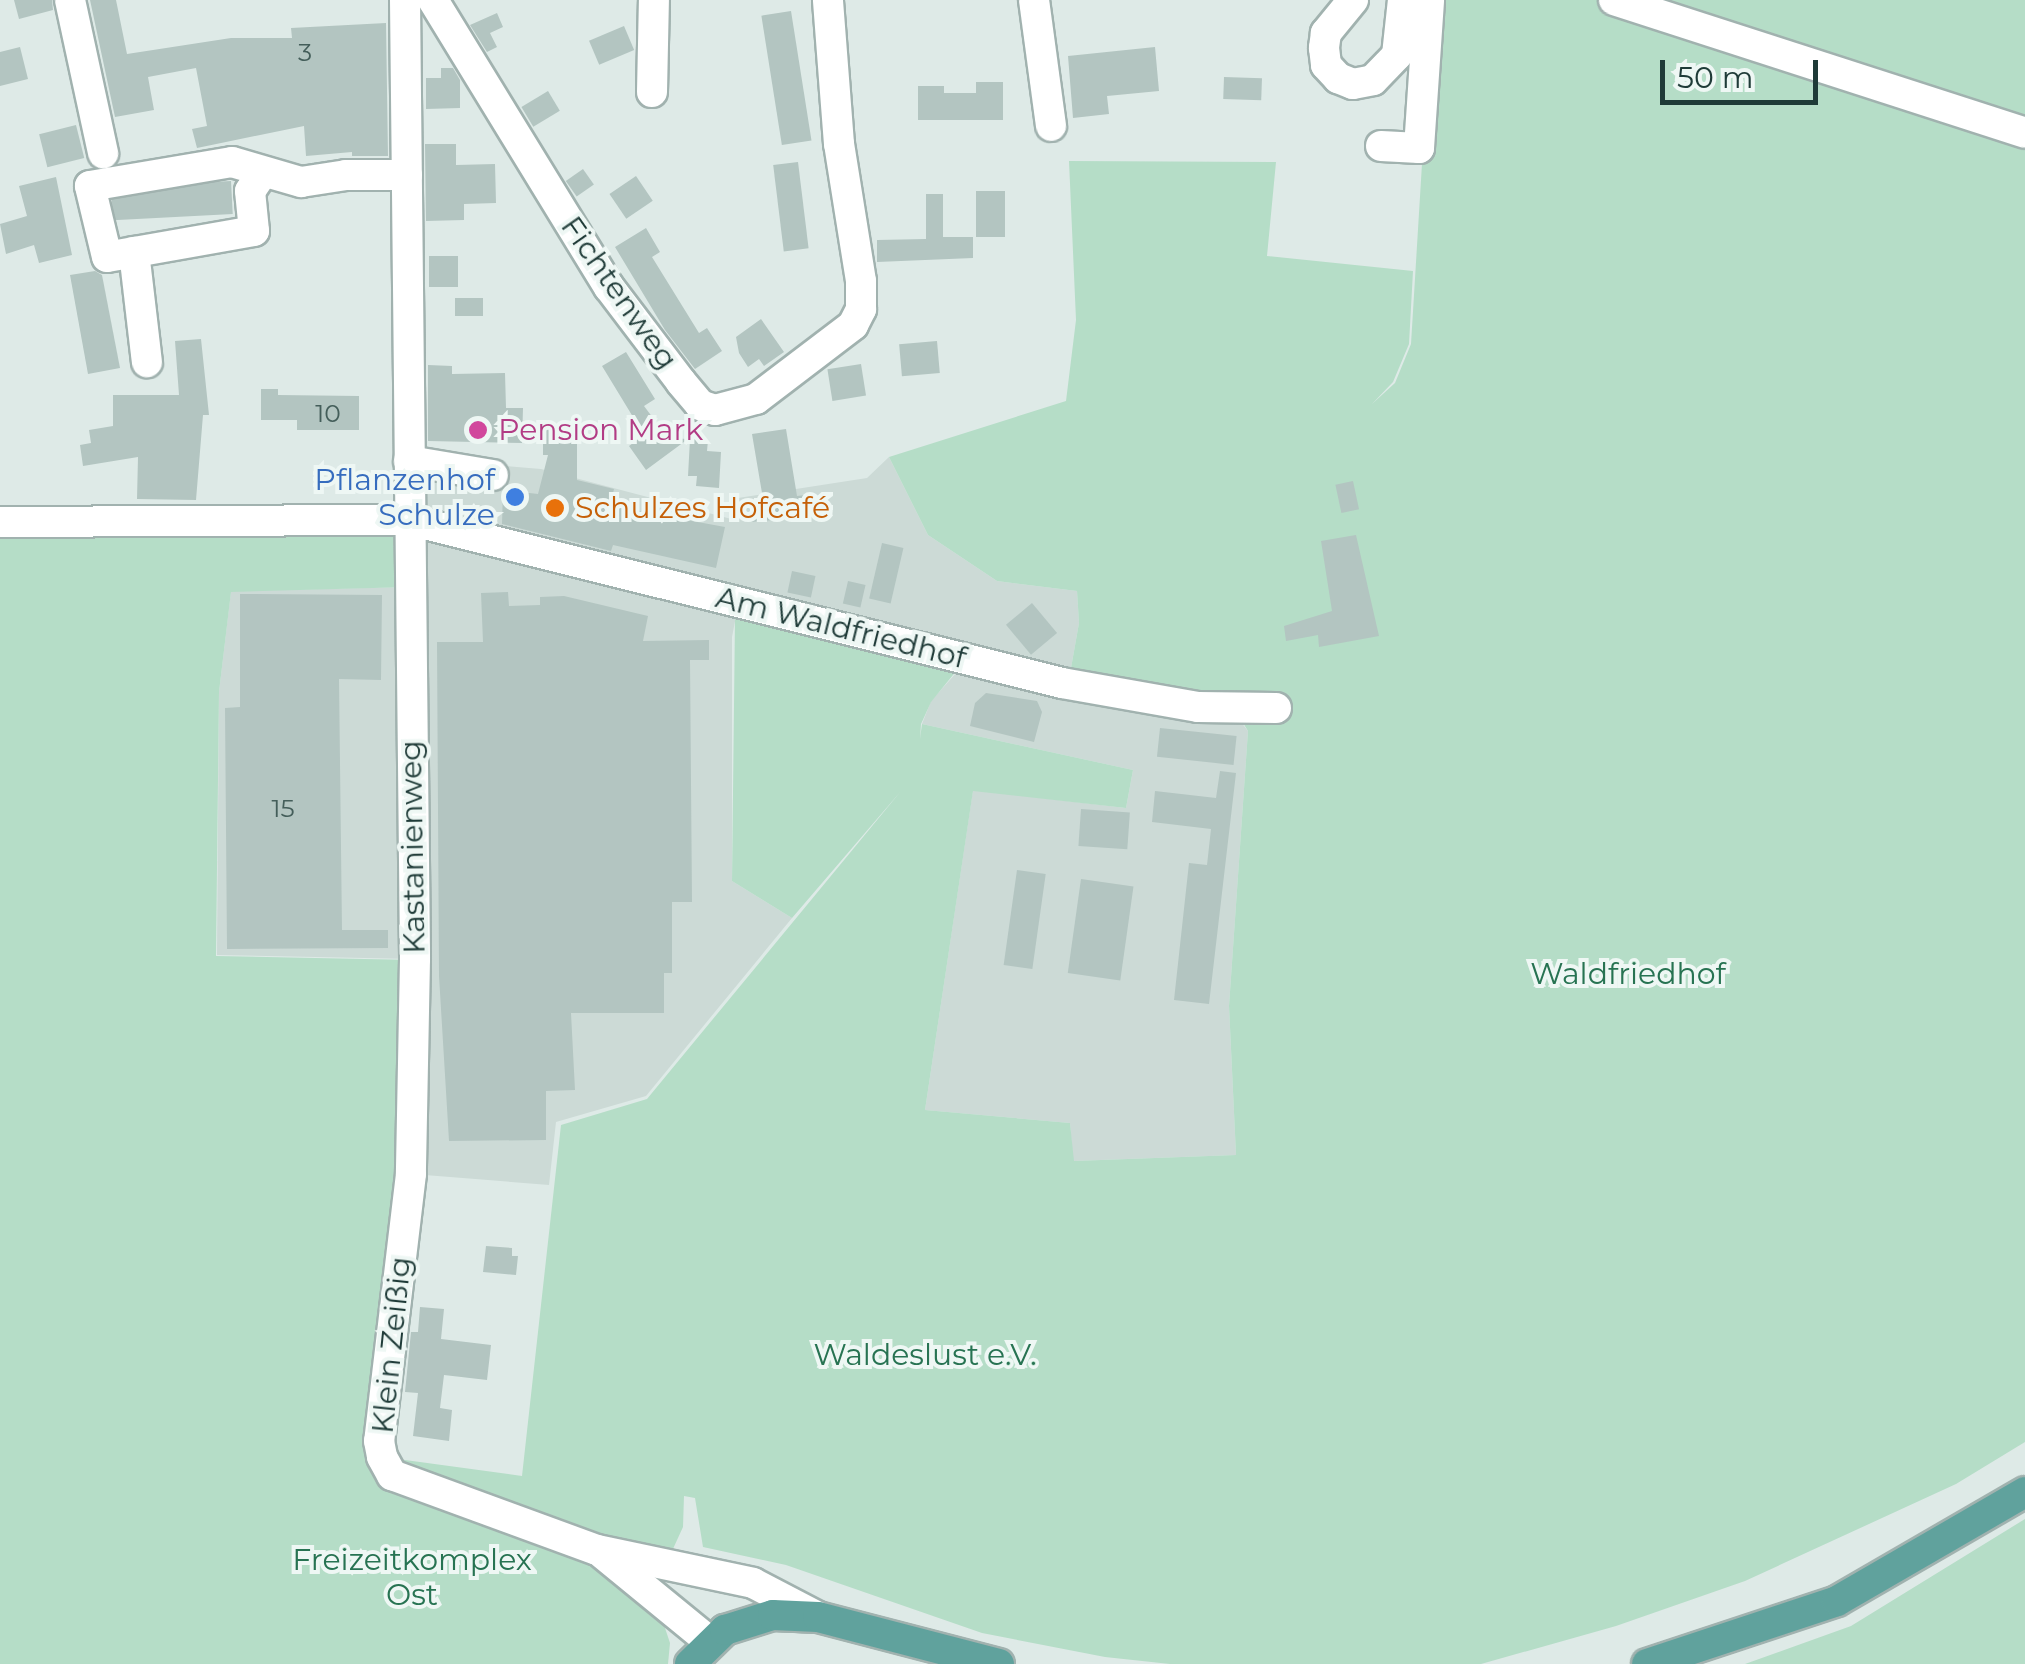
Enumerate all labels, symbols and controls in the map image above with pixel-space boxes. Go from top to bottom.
house number: 3 [298,37,312,67]
scale bar [1665,40,1822,102]
text: 50 m [1677,59,1754,96]
street label: Fichtenweg [553,210,685,376]
house number: 10 [315,398,341,428]
place label: Pension Mark [498,412,703,448]
marker: Pension Mark [467,419,489,441]
place label: Pflanzenhof Schulze [314,462,495,532]
marker: Pflanzenhof Schulze [504,486,526,508]
place label: Schulzes Hofcafé [575,490,830,526]
marker: Schulzes Hofcafé [544,497,566,519]
street label: Am Waldfriedhof [712,579,970,677]
street label: Kastanienweg [393,740,433,954]
house number: 15 [271,793,295,823]
park label: Waldfriedhof [1530,956,1726,992]
street label: Klein Zeißig [365,1255,419,1435]
park label: Waldeslust e.V. [813,1337,1037,1373]
park label: Freizeitkomplex Ost [292,1542,532,1612]

